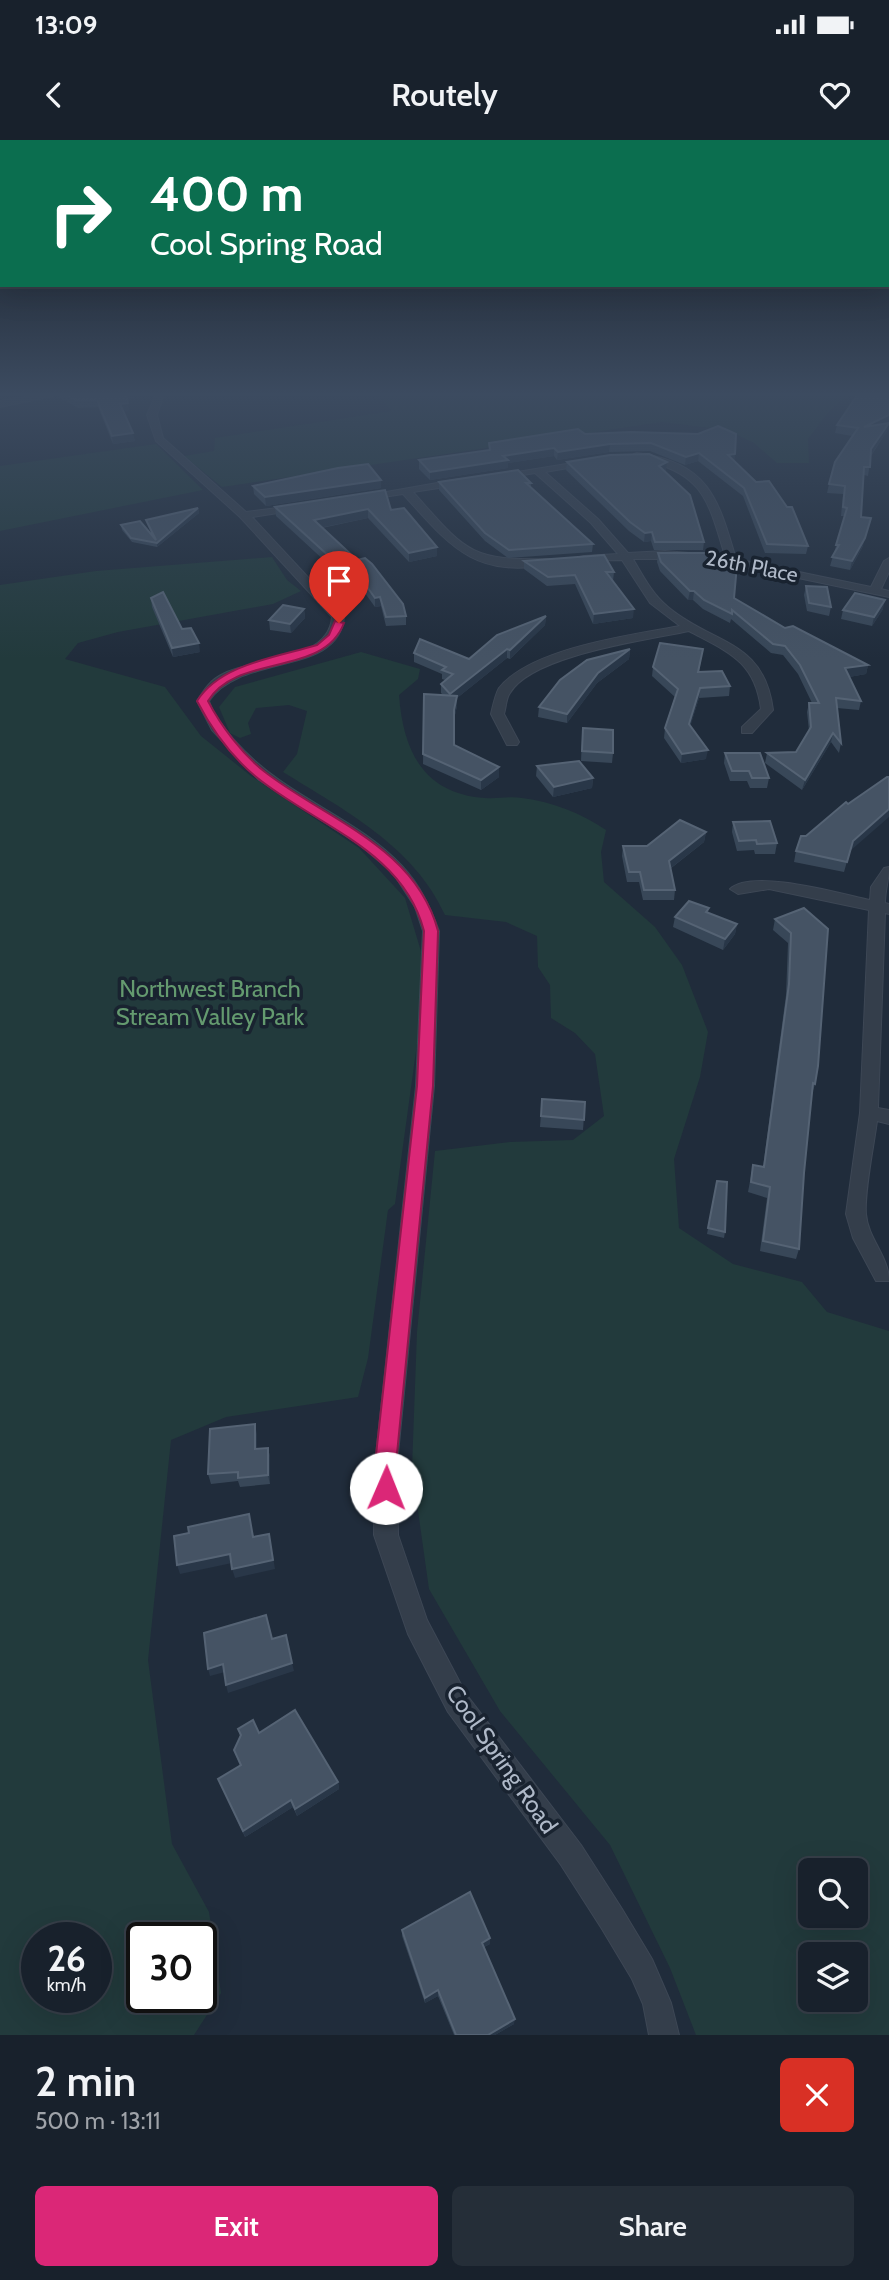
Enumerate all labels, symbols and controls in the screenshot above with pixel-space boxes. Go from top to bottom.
text: 13:09 [35,9,97,41]
text: Routely [391,75,498,114]
icon: back [35,76,73,114]
icon: heart [816,76,854,114]
text: 400 m [150,164,303,223]
icon: right [35,168,126,259]
text: Cool Spring Road [150,224,383,263]
street label: 26th Place [704,545,800,587]
pin [309,551,369,623]
icon: arrive [320,562,358,600]
park label: Northwest Branch Stream Valley Park [116,974,305,1031]
position arrow [349,1451,423,1525]
street label: Cool Spring Road [440,1679,564,1839]
map controls [798,1858,868,2012]
button: search [798,1858,868,1928]
speed limit sign: 30 [126,1922,217,2013]
text: 26 [47,1937,86,1980]
button: layers [798,1942,868,2012]
text: km/h [47,1974,86,1996]
text: 2 min [35,2055,136,2107]
button: close [780,2058,854,2132]
text: 500 m · 13:11 [35,2107,160,2135]
button: Exit [35,2186,438,2266]
button: Share [452,2186,854,2266]

